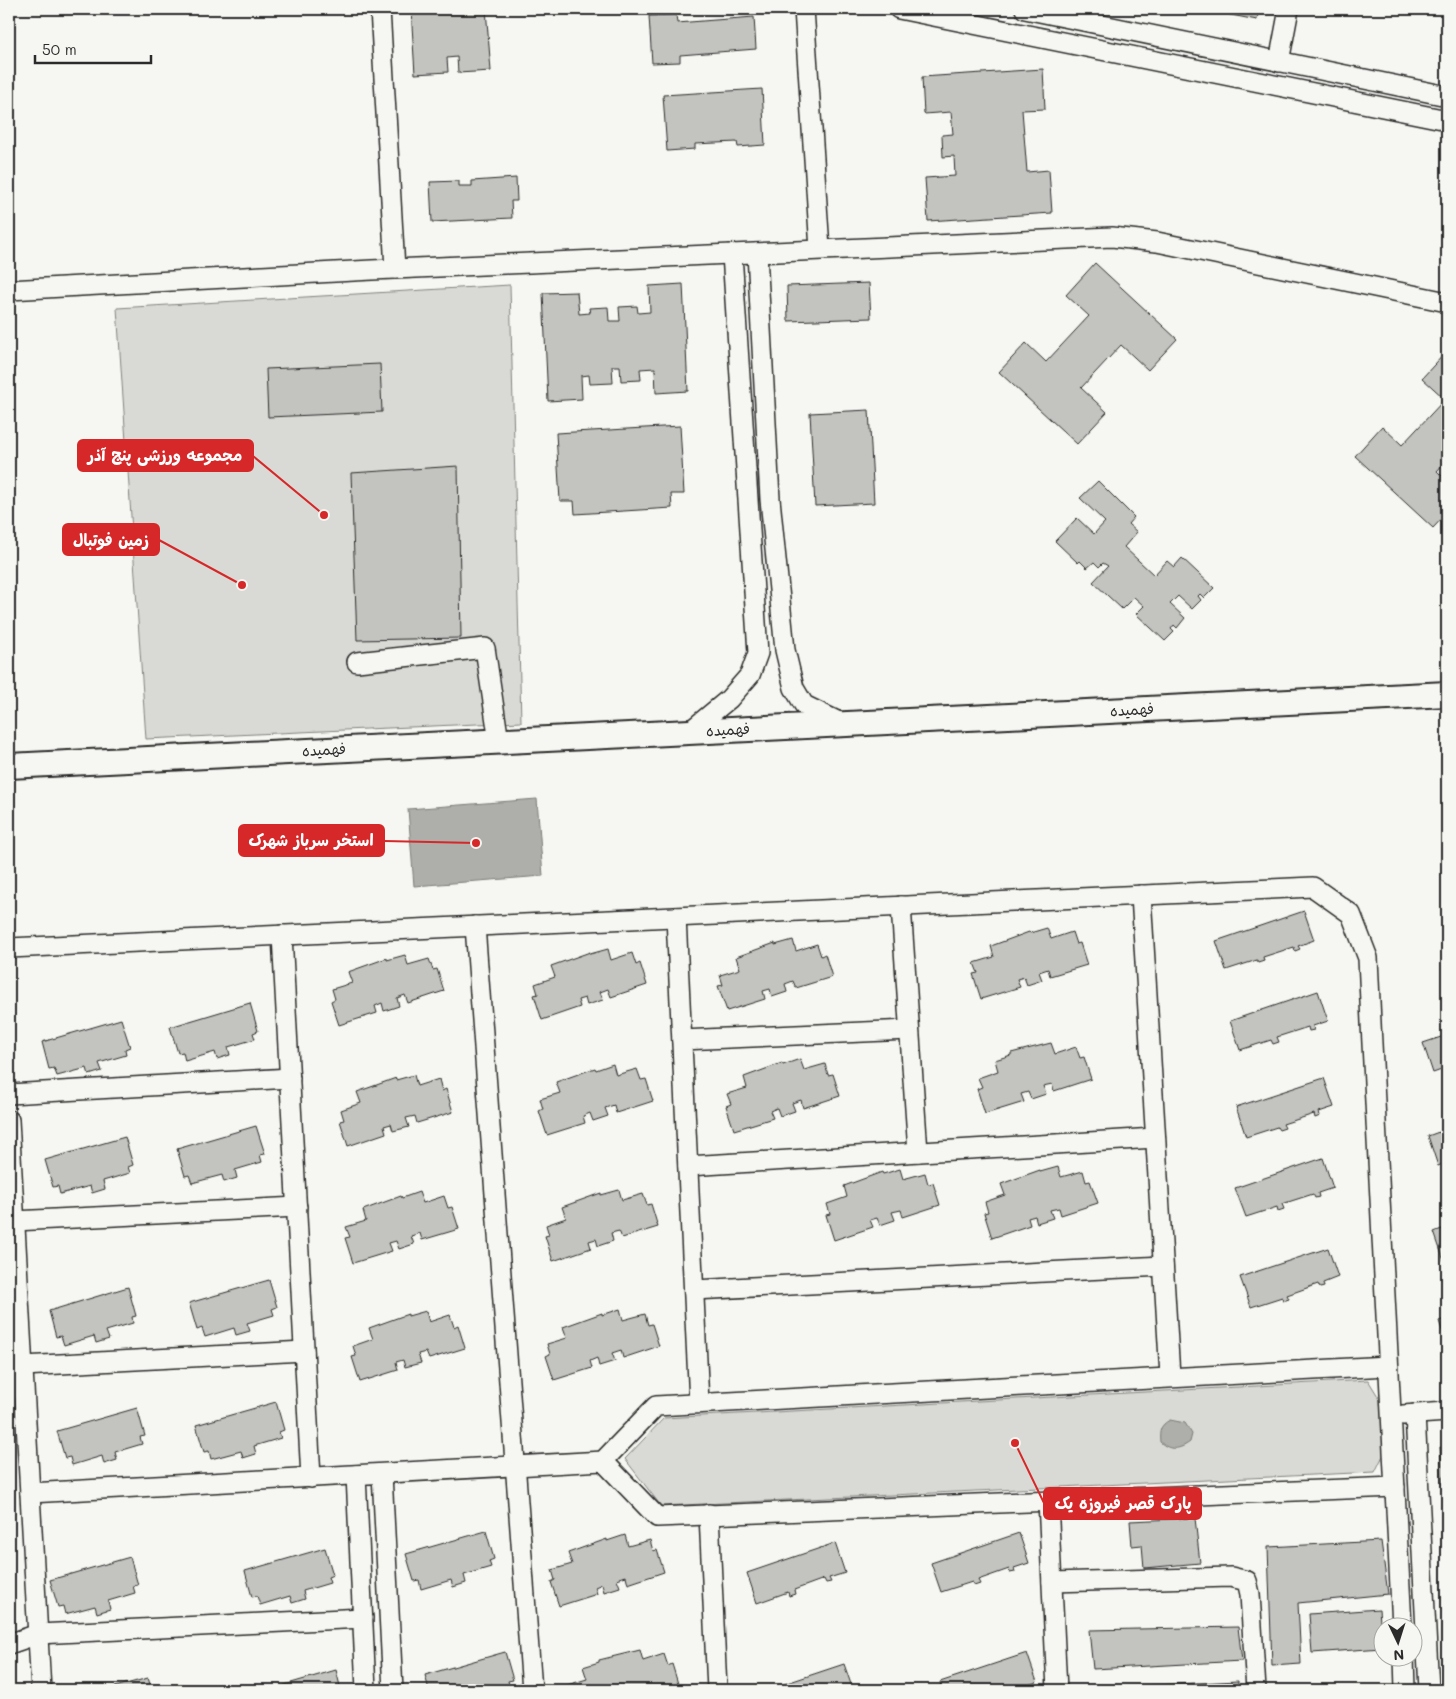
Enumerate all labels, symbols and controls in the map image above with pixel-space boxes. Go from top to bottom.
scale bar [35,32,151,64]
text: 50 m [42,39,77,59]
callout: مجموعه ورزشی پنج آذر [78,440,253,471]
text: مجموعه ورزشی پنج آذر [86,444,242,466]
callout: زمین فوتبال [63,524,159,555]
text: زمین فوتبال [73,529,149,551]
street label: فهمیده [1110,698,1154,720]
street label: فهمیده [706,718,750,740]
street label: فهمیده [302,738,346,760]
callout: استخر سرباز شهرک [239,825,384,856]
text: استخر سرباز شهرک [249,829,373,850]
callout: پارک قصر فیروزه یک [1044,1488,1201,1519]
text: پارک قصر فیروزه یک [1055,1492,1192,1514]
north arrow [1374,1616,1424,1666]
text: N [1393,1646,1405,1665]

